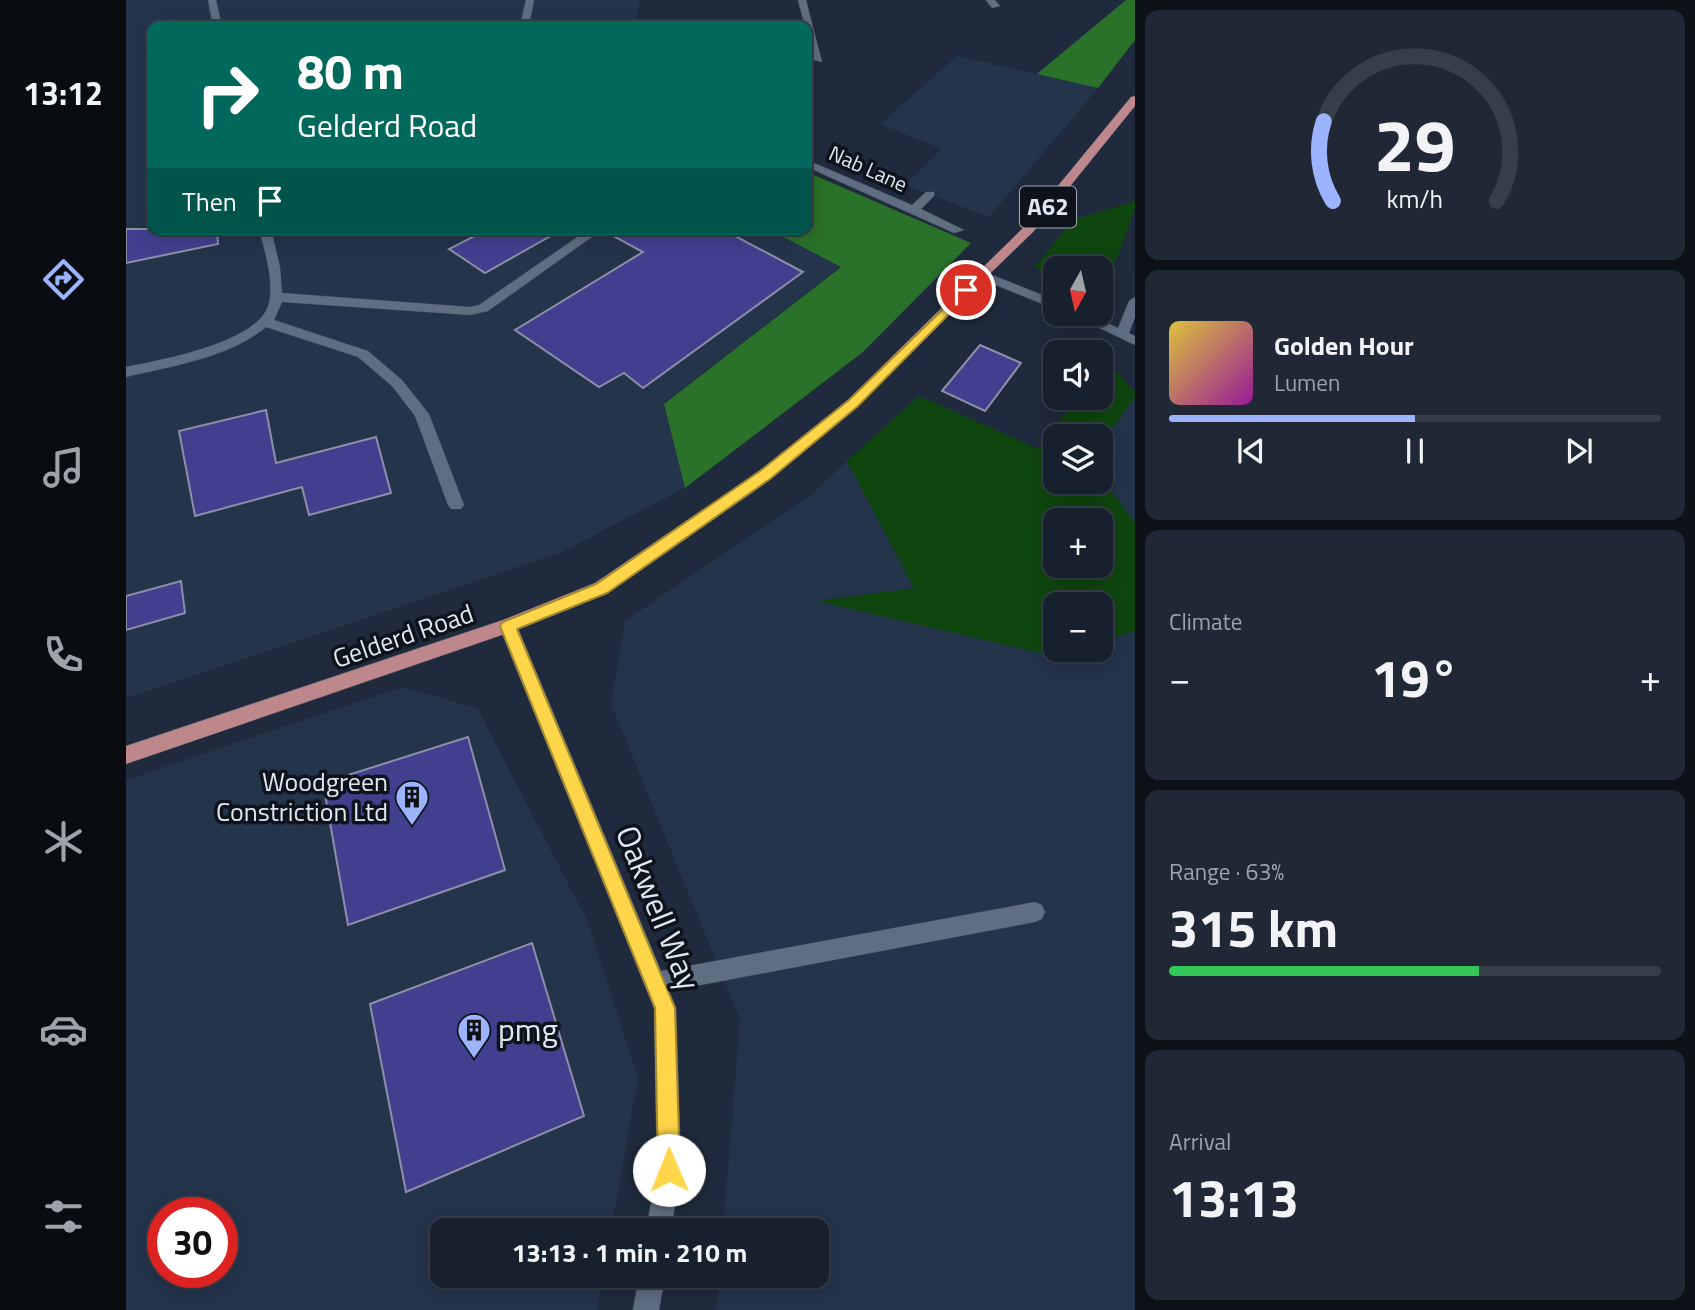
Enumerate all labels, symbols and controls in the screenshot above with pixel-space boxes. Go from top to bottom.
text: 80 m [297,33,404,108]
icon: right [182,49,273,140]
text: 13:12 [23,69,103,117]
text: 29 [1374,89,1456,199]
text: Gelderd Road [297,101,477,149]
street label: Nab Lane [824,137,913,200]
text: km/h [1387,180,1443,218]
text: Then [182,182,237,221]
icon: arrive [251,182,289,220]
road number: A62 [1020,187,1076,228]
icon: directions [39,255,88,304]
north arrow [1043,256,1113,326]
map controls [1043,256,1113,662]
pin [936,260,996,320]
icon: arrive [947,271,985,309]
text: Golden Hour [1274,326,1414,365]
button: sound [1043,340,1113,410]
text: Lumen [1274,365,1340,400]
button: layers [1043,424,1113,494]
icon: previous [1232,432,1270,470]
icon: pause [1396,432,1434,470]
icon: next [1560,432,1598,470]
icon: music [39,443,88,492]
button: + [1043,508,1113,578]
button: − [1043,592,1113,662]
street label: Gelderd Road [327,593,478,678]
text: Climate [1169,604,1242,639]
icon: phone [39,630,88,679]
text: 19° [1371,638,1459,717]
text: − [1169,649,1190,707]
text: + [1640,649,1661,707]
place label: Woodgreen Constriction Ltd [216,762,388,831]
building icon: Woodgreen Constriction Ltd [393,778,431,827]
icon: climate [39,817,88,866]
street label: Oakwell Way [604,818,714,997]
text: Range · 63% [1169,854,1284,889]
text: 315 km [1169,888,1338,967]
icon: car [39,1005,88,1054]
place label: pmg [498,1005,558,1053]
building icon: pmg [455,1011,493,1060]
text: Arrival [1169,1124,1231,1159]
position arrow [632,1133,706,1207]
text: 13:13 [1169,1158,1299,1237]
icon: filters [39,1192,88,1241]
speed limit sign: 30 [147,1197,238,1288]
text: 13:13 · 1 min · 210 m [512,1233,747,1272]

